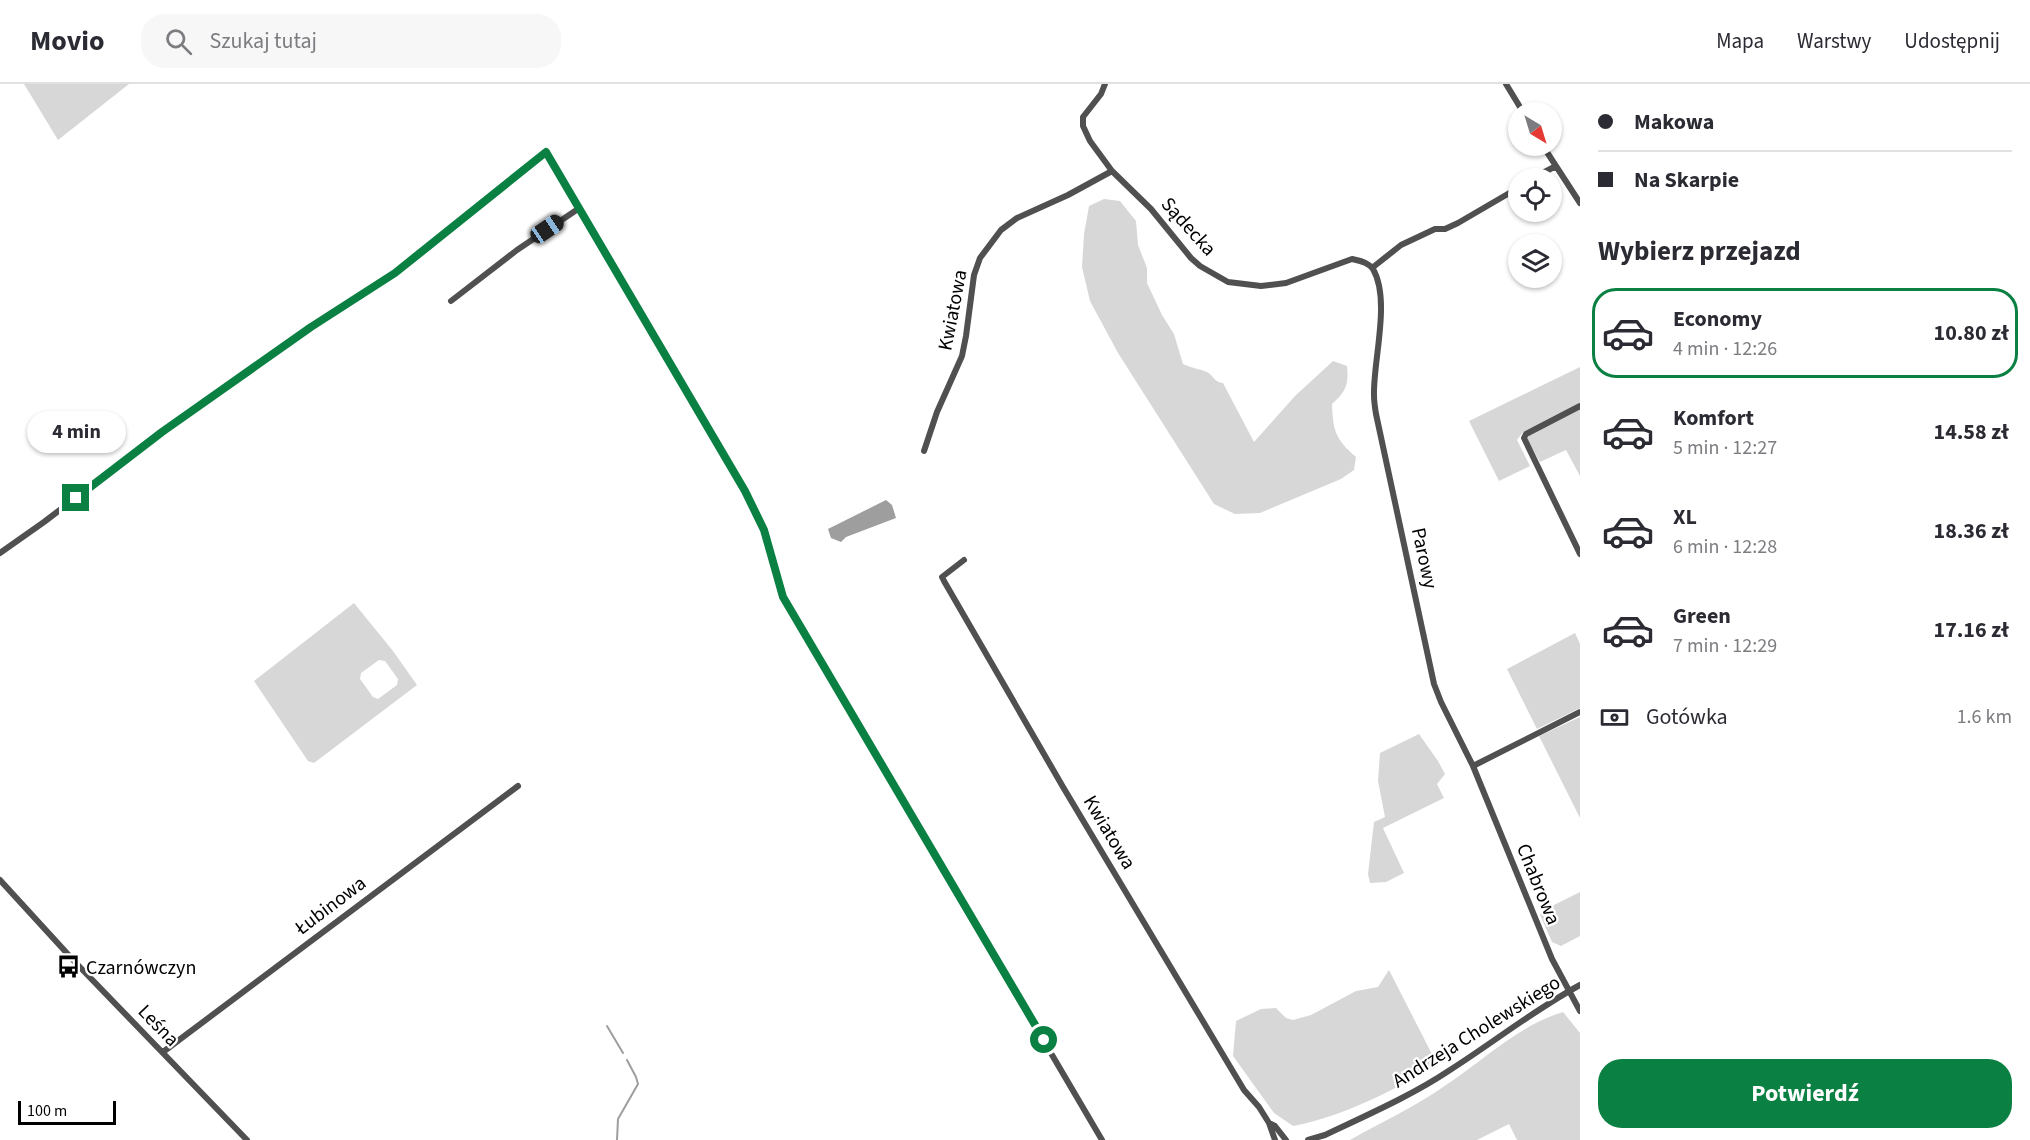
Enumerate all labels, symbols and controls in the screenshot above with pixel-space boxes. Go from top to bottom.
search box [141,14,561,68]
text: Movio [30,21,105,61]
icon: search [162,25,195,58]
text: Szukaj tutaj [210,25,317,57]
text: Mapa [1716,26,1764,56]
text: Warstwy [1797,26,1871,56]
text: Udostępnij [1904,26,2000,56]
north arrow [1508,102,1562,156]
map controls [1508,102,1562,288]
text: Makowa [1634,106,1714,138]
text: Na Skarpie [1634,164,1739,196]
button: locate [1508,168,1562,222]
street label: Sądecka [1154,191,1222,262]
car [527,211,567,247]
text: Wybierz przejazd [1598,232,1801,271]
button: layers [1508,234,1562,288]
street label: Kwiatowa [931,267,975,353]
text: Economy [1673,303,1762,335]
icon: car [1601,306,1655,360]
text: 10.80 zł [1934,317,2009,349]
text: 4 min · 12:26 [1673,335,1777,363]
text: Komfort [1673,402,1754,434]
icon: car [1601,405,1655,459]
callout: 4 min [26,411,125,453]
text: 14.58 zł [1934,416,2009,448]
text: 4 min [52,418,101,446]
text: 5 min · 12:27 [1673,434,1777,462]
route end [62,484,89,511]
text: XL [1673,501,1697,533]
icon: car [1601,504,1655,558]
text: 18.36 zł [1934,515,2009,547]
street label: Parowy [1404,525,1444,592]
text: 6 min · 12:28 [1673,533,1777,561]
text: Green [1673,600,1731,632]
icon: car [1601,603,1655,657]
text: 17.16 zł [1934,614,2009,646]
text: 7 min · 12:29 [1673,632,1777,660]
icon: cash [1598,701,1631,734]
text: Gotówka [1646,701,1728,733]
text: 1.6 km [1957,703,2012,731]
street label: Kwiatowa [1076,790,1142,875]
street label: Chabrowa [1509,840,1567,929]
street label: Łubinowa [288,870,372,942]
bus stop icon: Czarnówczyn [55,954,81,980]
place label: Czarnówczyn [86,954,196,982]
street label: Andrzeja Cholewskiego [1387,969,1566,1095]
street label: Leśna [131,998,185,1053]
route start [1030,1026,1057,1053]
button: Potwierdź [1598,1059,2012,1128]
scale bar [18,1098,116,1126]
text: 100 m [27,1100,67,1122]

